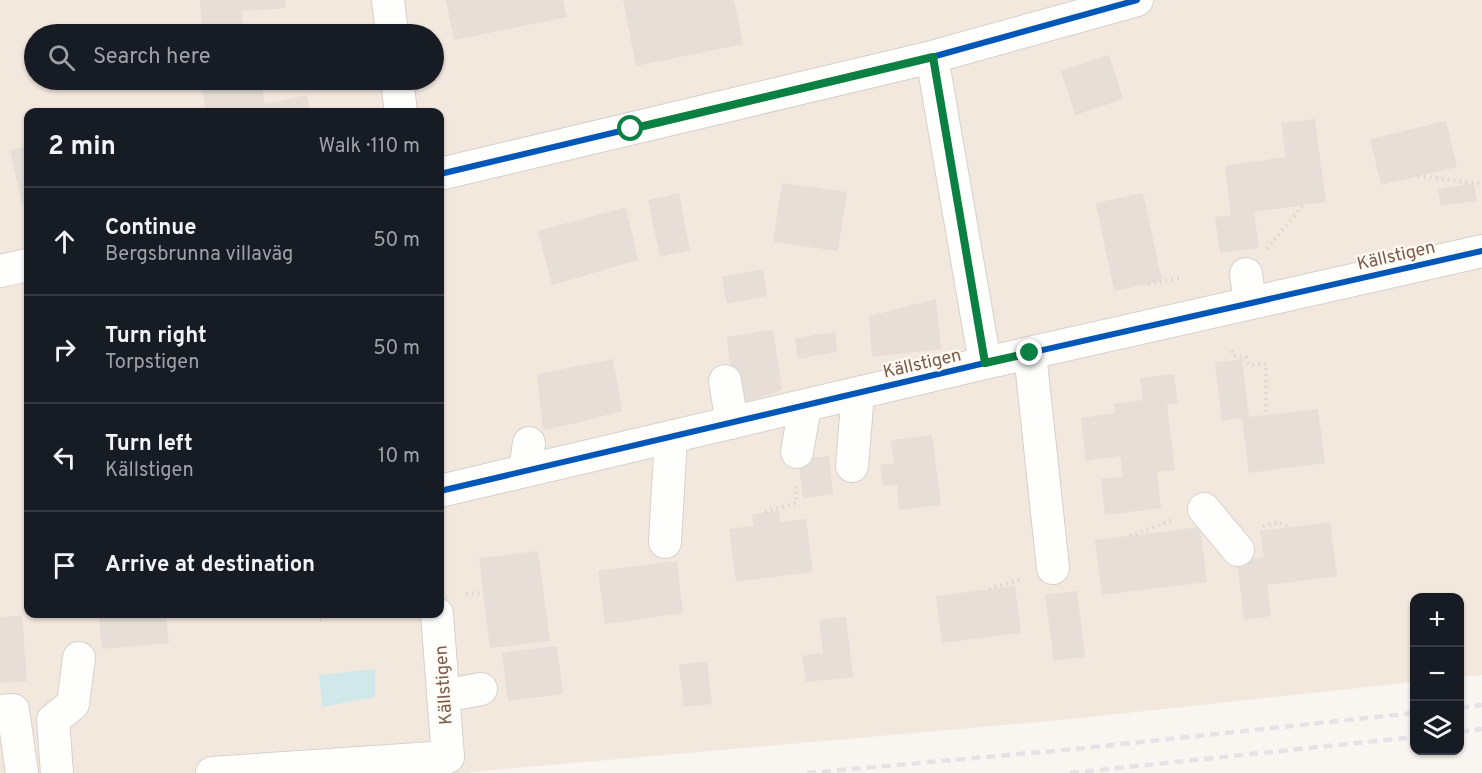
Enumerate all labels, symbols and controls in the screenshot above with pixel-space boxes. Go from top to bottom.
search box [24,24,444,90]
icon: search [45,41,78,74]
text: Search here [93,44,211,71]
route start [617,115,643,141]
text: 2 min [48,131,116,164]
text: Walk · 110 m [319,134,420,160]
text: Continue [105,215,196,242]
icon: ahead [48,225,81,258]
text: 50 m [373,228,420,254]
street label: Källstigen [1355,236,1438,277]
text: Bergsbrunna villaväg [105,242,293,268]
text: Turn right [105,323,207,350]
icon: right [48,333,81,366]
text: 50 m [373,336,420,362]
route end [1016,339,1042,365]
street label: Källstigen [881,344,964,385]
text: Torpstigen [105,350,200,376]
text: Turn left [105,431,193,458]
icon: left [48,441,81,474]
text: 10 m [378,444,420,470]
text: Källstigen [105,458,194,484]
icon: arrive [48,549,81,582]
text: Arrive at destination [105,552,315,579]
map controls [1410,593,1464,755]
button: + [1410,593,1464,647]
street label: Källstigen [430,644,459,726]
button: − [1410,647,1464,701]
button: layers [1410,701,1464,755]

